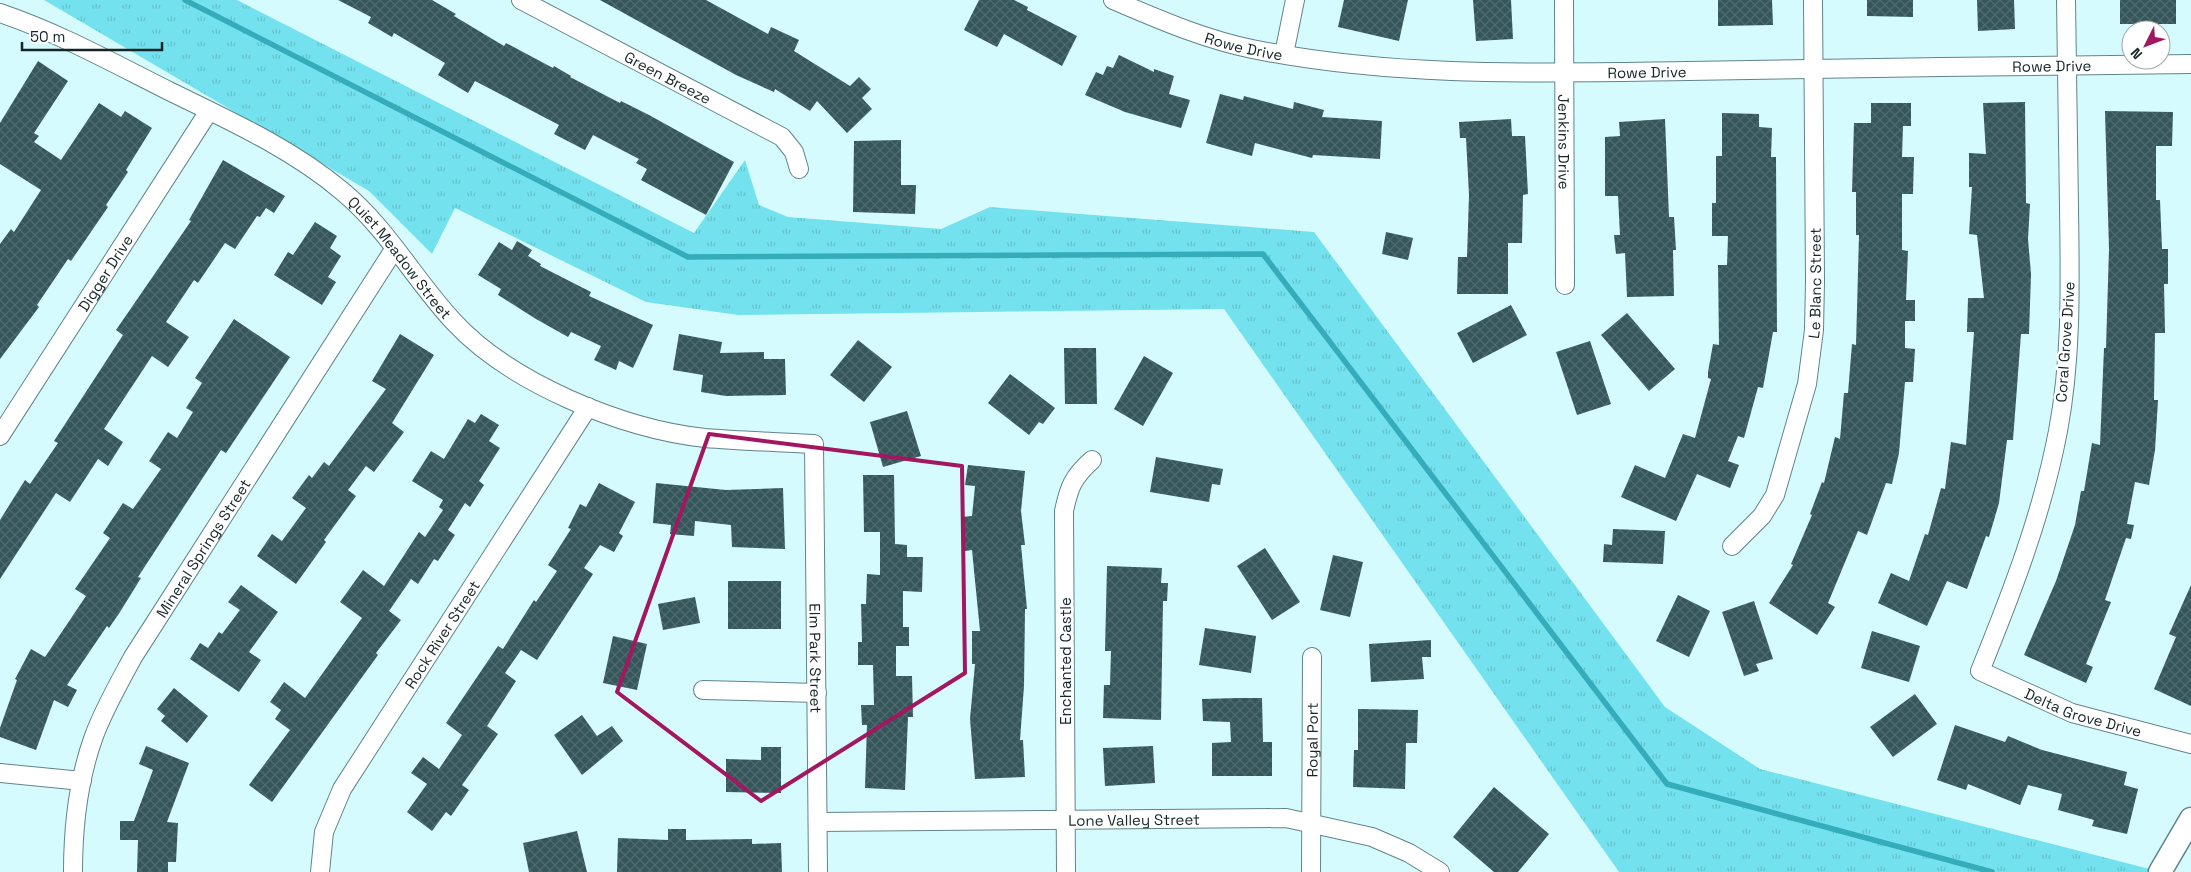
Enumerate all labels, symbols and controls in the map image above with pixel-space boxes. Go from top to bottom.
scale bar [22,20,162,52]
north arrow [2121,20,2171,70]
text: 50 m [30,27,65,46]
street label: Rowe Drive [1203,27,1284,64]
text: N [2127,44,2146,63]
street label: Green Breeze [621,47,715,108]
street label: Rowe Drive [2012,55,2092,75]
street label: Rowe Drive [1607,62,1687,82]
street label: Jenkins Drive [1555,94,1574,190]
street label: Quiet Meadow Street [344,192,456,323]
street label: Le Blanc Street [1803,227,1825,340]
street label: Digger Drive [73,231,137,315]
street label: Coral Grove Drive [2051,281,2079,403]
street label: Mineral Springs Street [151,475,254,621]
street label: Rock River Street [400,576,484,692]
street label: Enchanted Castle [1056,597,1075,725]
street label: Elm Park Street [806,603,826,713]
street label: Delta Grove Drive [2022,683,2144,740]
street label: Royal Port [1302,702,1321,777]
street label: Lone Valley Street [1068,809,1200,829]

